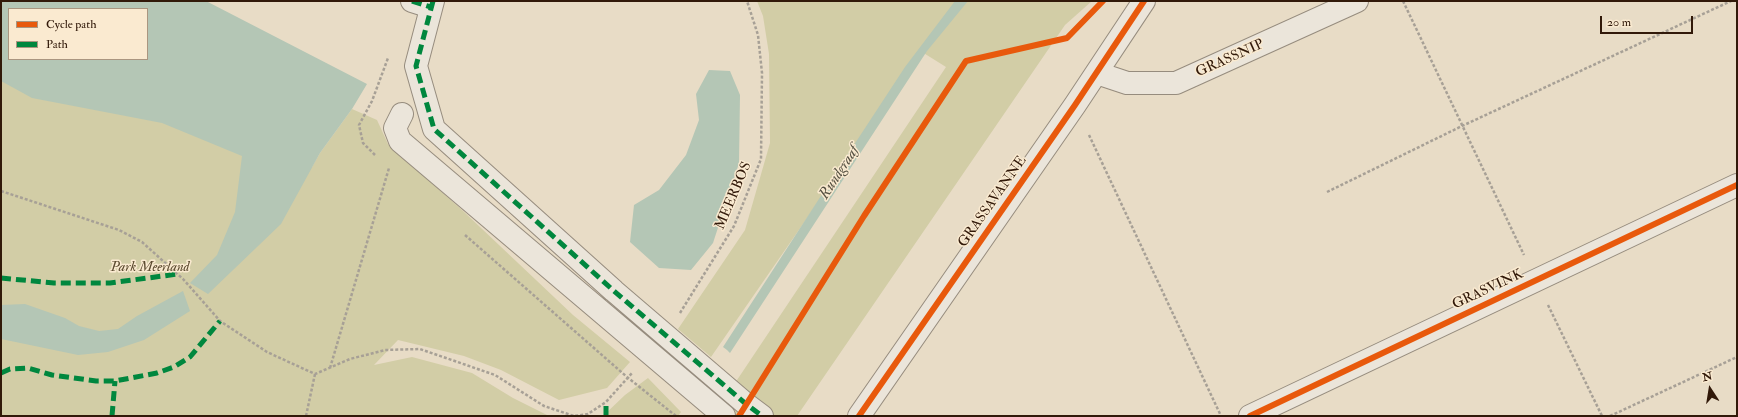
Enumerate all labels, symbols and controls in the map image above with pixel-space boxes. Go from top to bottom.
legend [8,8,148,60]
scale bar [1602,8,1695,34]
text: 20 m [1607,15,1631,30]
text: Cycle path [46,17,96,32]
text: Path [46,37,68,52]
street label: GRASSNIP [1193,37,1267,81]
water label: Rundgraaf [816,143,864,203]
street label: GRASSAVANNE [955,153,1031,251]
street label: MEERBOS [712,160,756,232]
park label: Park Meerland [111,260,189,276]
street label: GRASVINK [1450,266,1526,314]
north arrow [1690,369,1730,409]
text: N [1701,369,1714,384]

